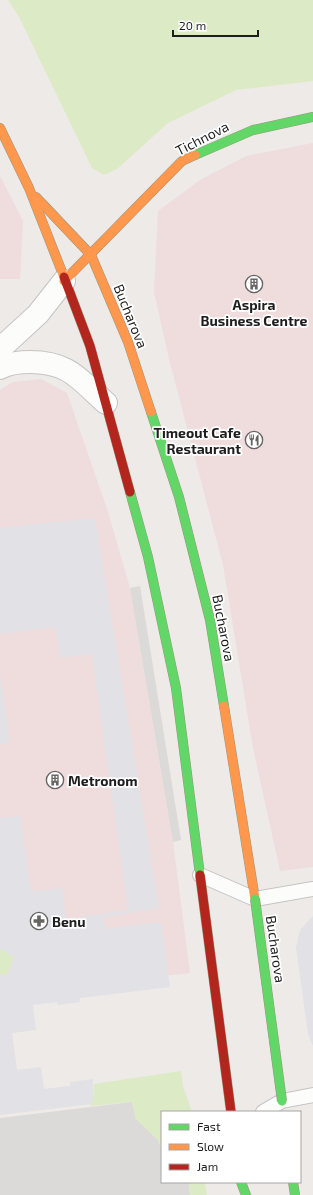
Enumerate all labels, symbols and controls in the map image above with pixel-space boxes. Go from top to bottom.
scale bar [173,12,258,38]
text: 20 m [179,18,206,32]
street label: Tichnova [172,117,232,159]
building icon: Aspira Business Centre [244,274,264,294]
street label: Bucharova [110,281,152,351]
place label: Aspira Business Centre [201,296,307,329]
place label: Timeout Cafe Restaurant [153,424,241,457]
restaurant icon: Timeout Cafe Restaurant [244,430,264,450]
street label: Bucharova [209,593,239,663]
building icon: Metronom [45,770,65,790]
place label: Metronom [68,772,138,789]
pharmacy icon: Benu [29,911,49,931]
place label: Benu [52,913,86,930]
street label: Bucharova [263,914,289,984]
legend [161,1111,301,1183]
text: Fast [197,1119,221,1133]
text: Slow [197,1139,224,1153]
text: Jam [197,1159,218,1173]

